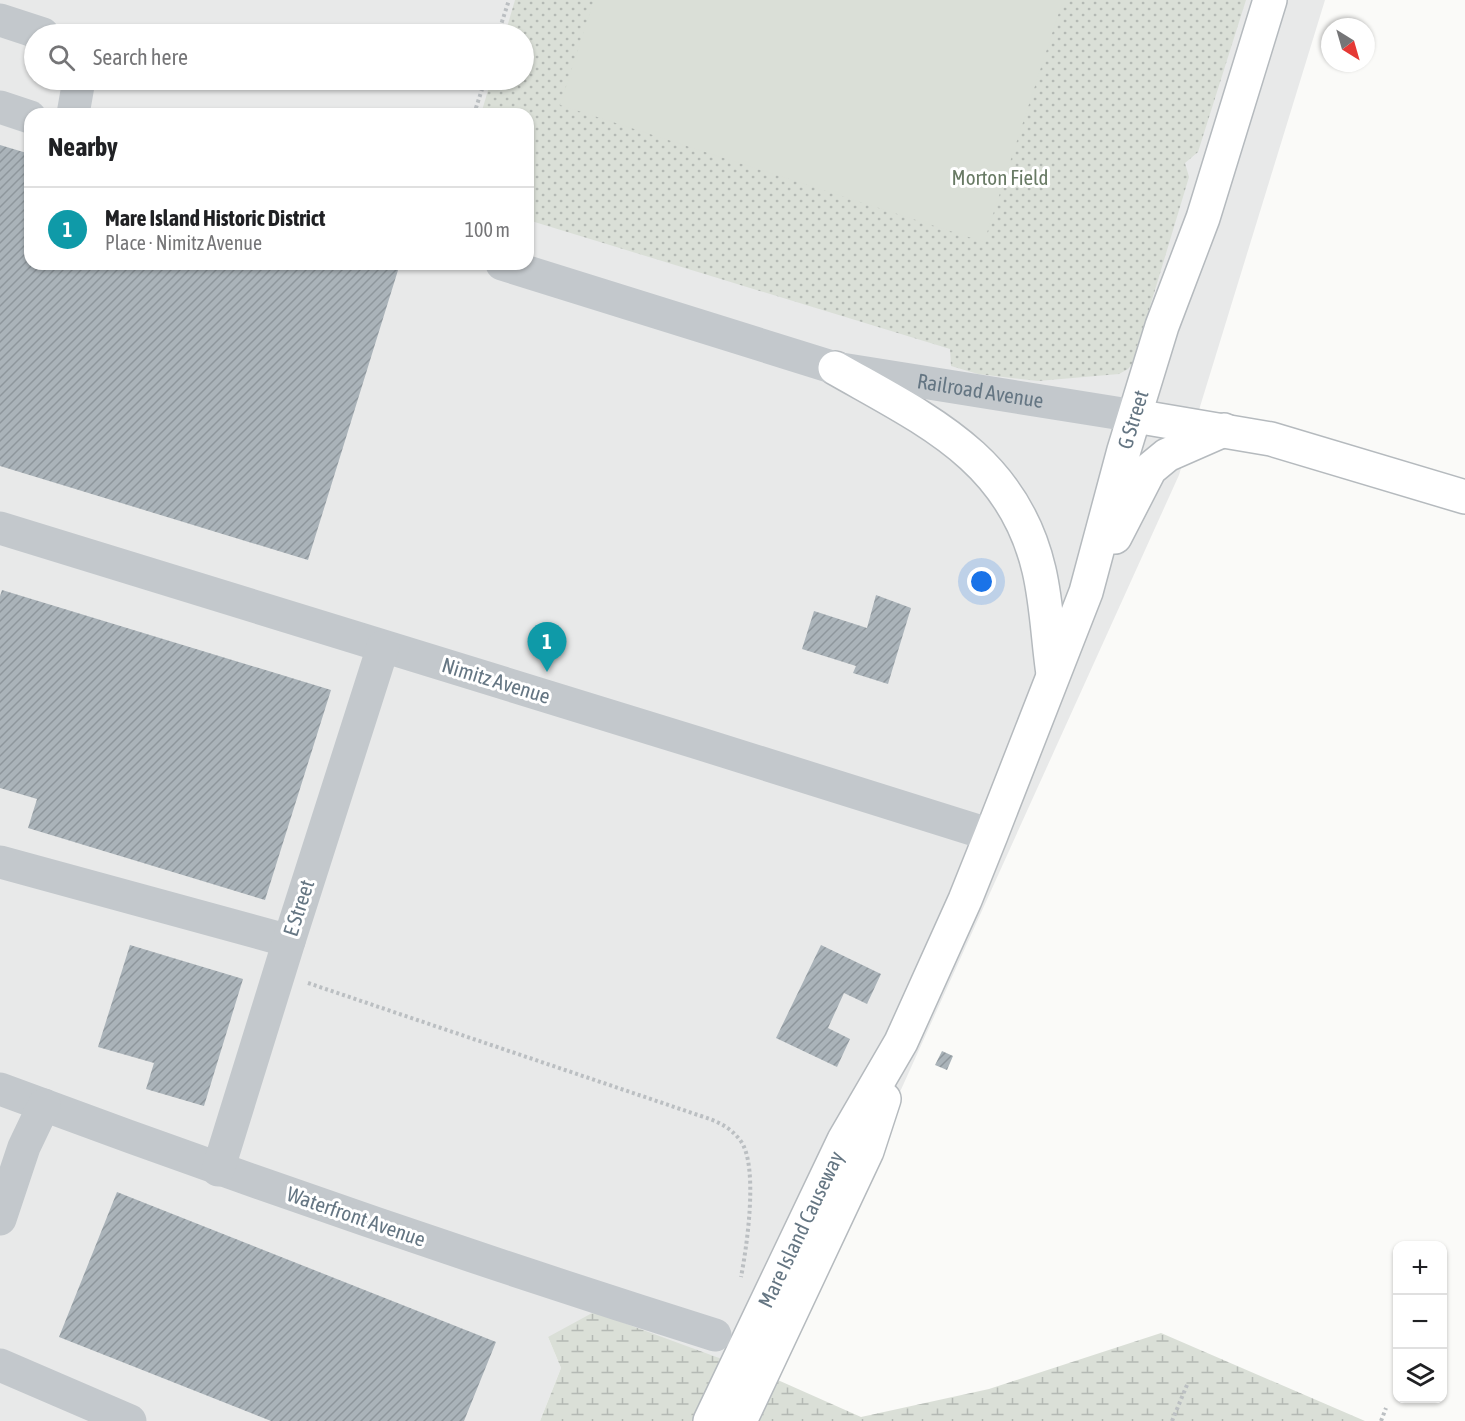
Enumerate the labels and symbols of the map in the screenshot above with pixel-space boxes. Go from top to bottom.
north arrow [1321,18,1375,72]
park label: Morton Field [952,165,1048,189]
street label: Railroad Avenue [916,368,1045,412]
street label: G Street [1112,387,1153,452]
your location [967,567,996,596]
pin: 1 [528,622,566,672]
street label: Nimitz Avenue [439,652,553,708]
street label: E Street [278,876,318,939]
street label: Mare Island Causeway [753,1147,848,1311]
street label: Waterfront Avenue [284,1181,429,1251]

